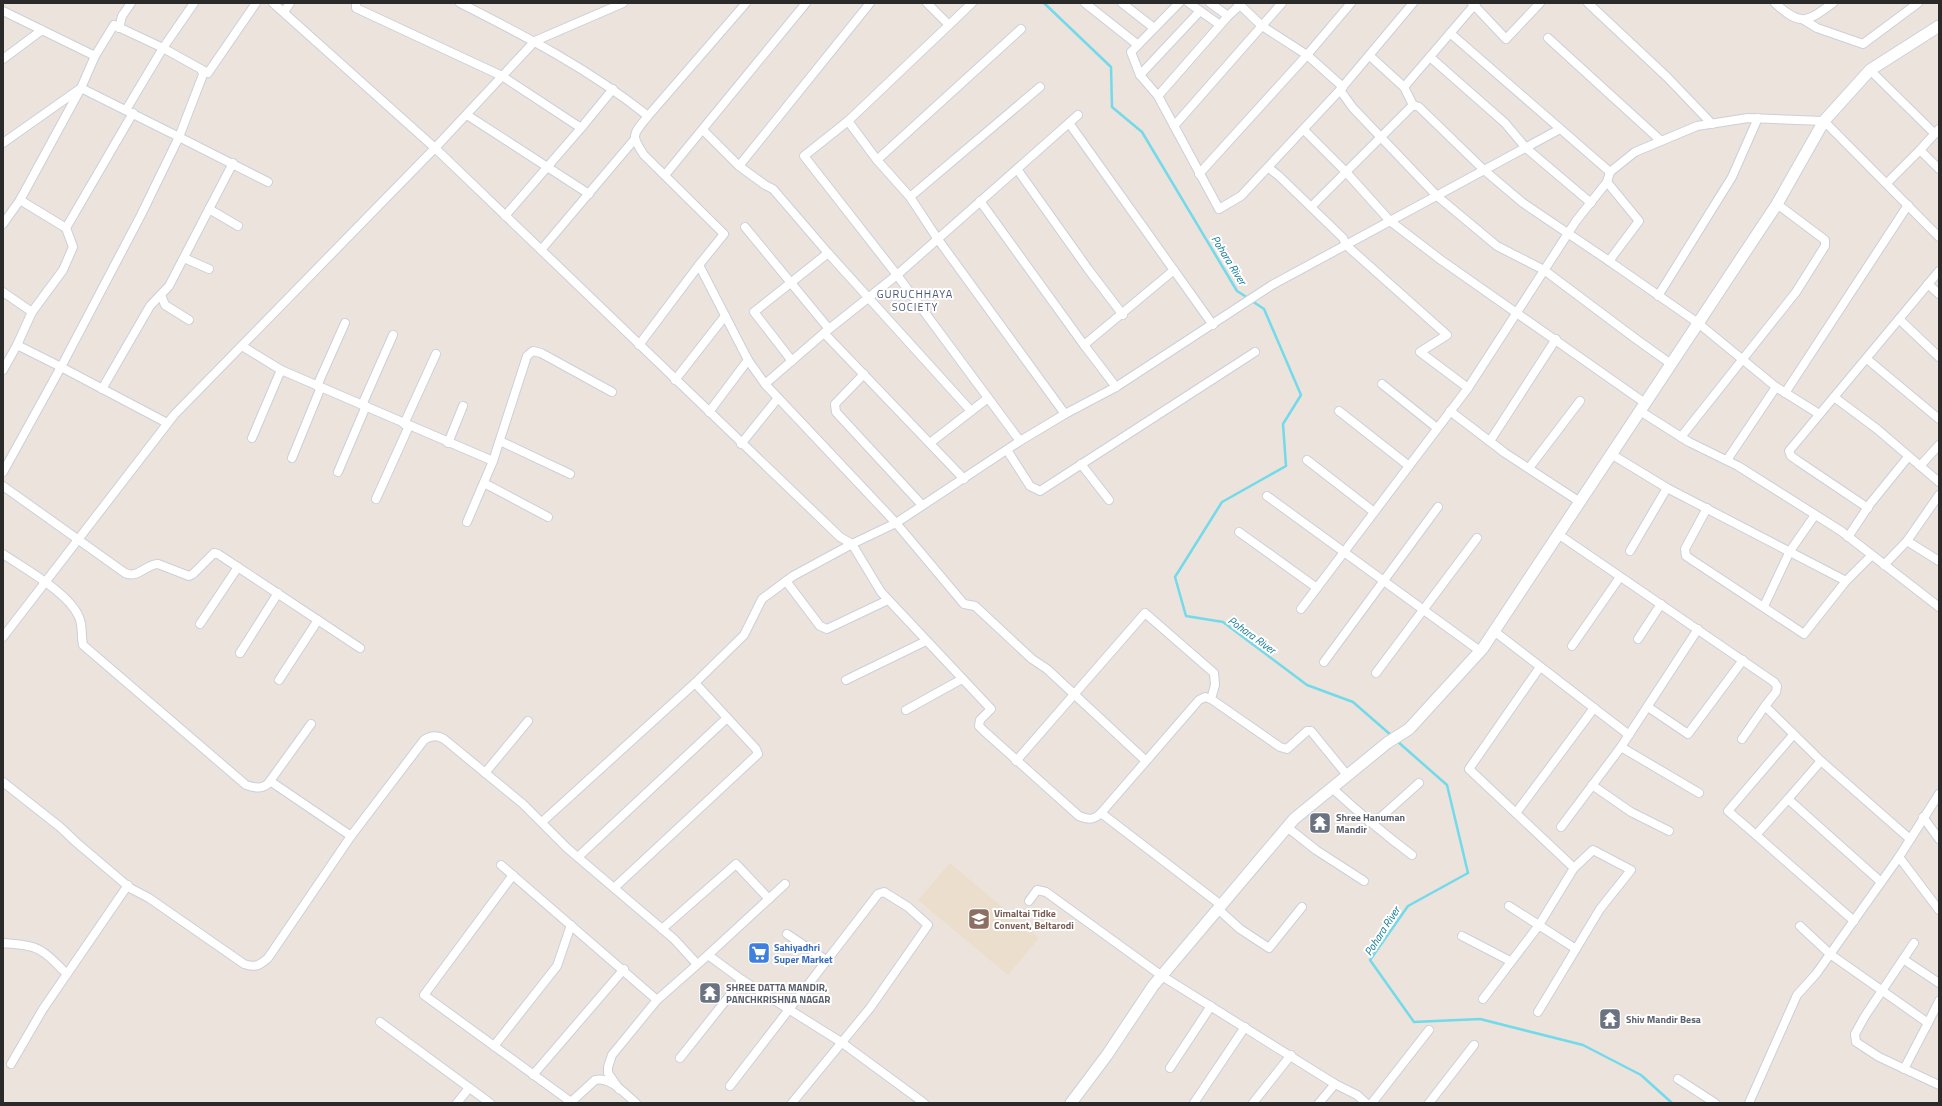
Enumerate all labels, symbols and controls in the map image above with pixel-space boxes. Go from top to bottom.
water label: Pohara River [1207,232,1251,289]
district label: GURUCHHAYA SOCIETY [877,286,953,315]
water label: Pohara River [1225,612,1280,659]
temple icon: Shree Hanuman Mandir [1307,810,1333,836]
place label: Shree Hanuman Mandir [1336,810,1405,837]
water label: Pohara River [1360,902,1405,959]
school or university icon: Vimaltai Tidke Convent, Beltarodi [966,906,992,932]
place label: Vimaltai Tidke Convent, Beltarodi [994,906,1074,933]
supermarket icon: Sahiyadhri Super Market [746,940,772,966]
place label: Sahiyadhri Super Market [774,940,833,967]
temple icon: SHREE DATTA MANDIR, PANCHKRISHNA NAGAR [697,980,723,1006]
place label: SHREE DATTA MANDIR, PANCHKRISHNA NAGAR [726,980,830,1007]
temple icon: Shiv Mandir Besa [1597,1006,1623,1032]
place label: Shiv Mandir Besa [1626,1012,1701,1027]

